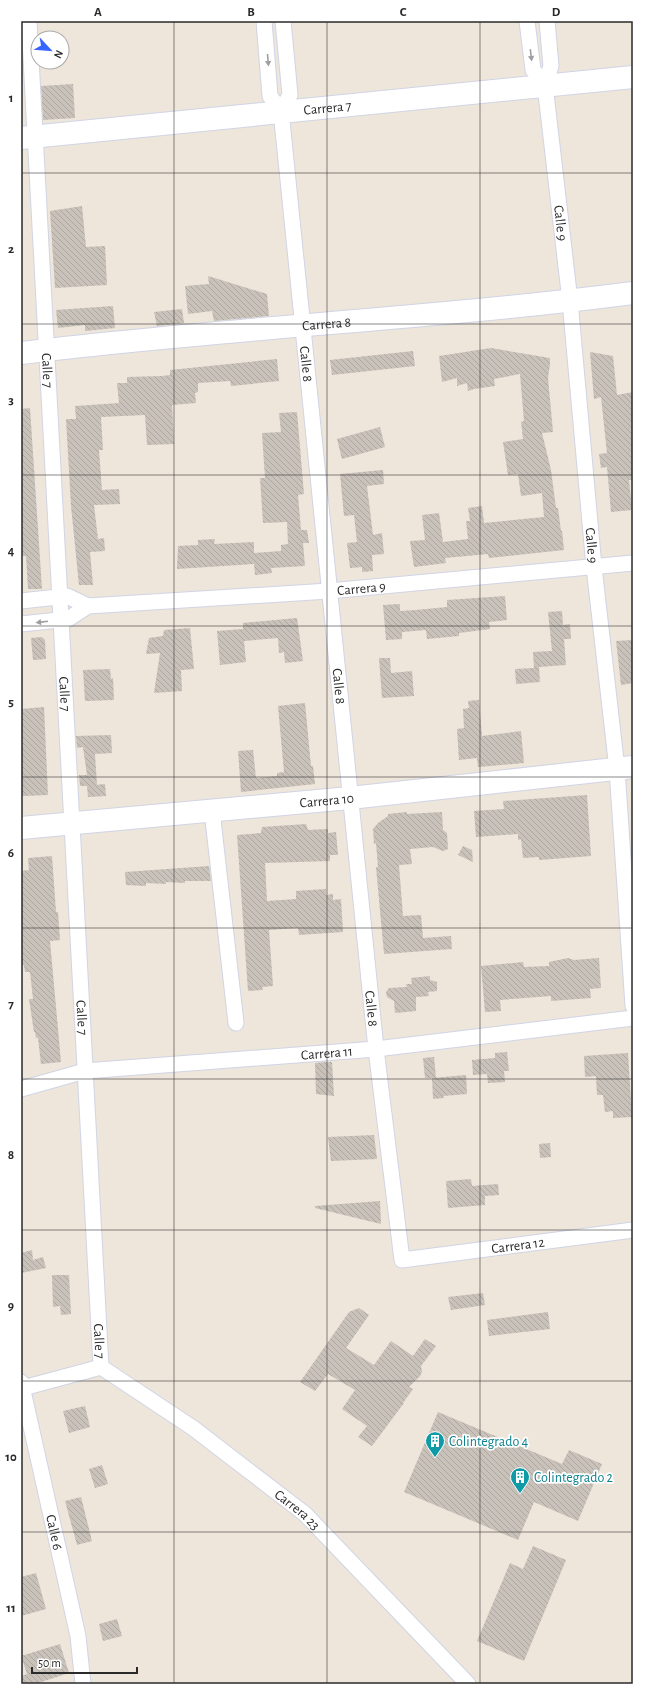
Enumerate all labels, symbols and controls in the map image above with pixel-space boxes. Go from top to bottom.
text: A [94,6,102,19]
text: B [247,6,255,19]
text: C [400,6,407,19]
text: D [552,6,561,19]
north arrow [30,30,70,70]
text: N [52,48,65,60]
one-way arrow [528,49,534,61]
one-way arrow [264,54,271,66]
text: 1 [9,92,13,105]
street label: Carrera 7 [303,99,352,118]
street label: Calle 9 [551,204,569,242]
text: 2 [8,243,14,256]
street label: Carrera 8 [302,315,352,333]
street label: Calle 8 [297,345,314,383]
street label: Calle 7 [39,353,55,389]
text: 3 [8,394,14,407]
street label: Calle 9 [582,527,600,564]
text: 4 [8,545,15,558]
street label: Carrera 9 [336,580,386,598]
one-way arrow [36,619,49,625]
street label: Calle 8 [329,668,347,705]
street label: Calle 7 [56,676,72,712]
text: 5 [8,696,14,709]
street label: Carrera 10 [299,792,355,811]
text: 6 [8,847,14,860]
street label: Calle 8 [362,990,380,1027]
text: 7 [8,998,14,1011]
street label: Calle 7 [73,1000,89,1036]
street label: Carrera 11 [300,1045,353,1063]
text: 8 [8,1149,14,1162]
street label: Carrera 12 [490,1236,545,1256]
text: 9 [8,1300,14,1313]
street label: Calle 7 [91,1323,107,1359]
building icon: Colintegrado 4 [424,1430,446,1458]
place label: Colintegrado 4 [449,1435,529,1449]
text: 10 [5,1451,17,1464]
building icon: Colintegrado 2 [509,1466,531,1494]
place label: Colintegrado 2 [534,1471,613,1485]
street label: Carrera 23 [272,1487,322,1533]
street label: Calle 6 [43,1513,65,1552]
text: 11 [6,1602,16,1615]
scale bar [32,1649,137,1675]
text: 50 m [38,1657,61,1669]

